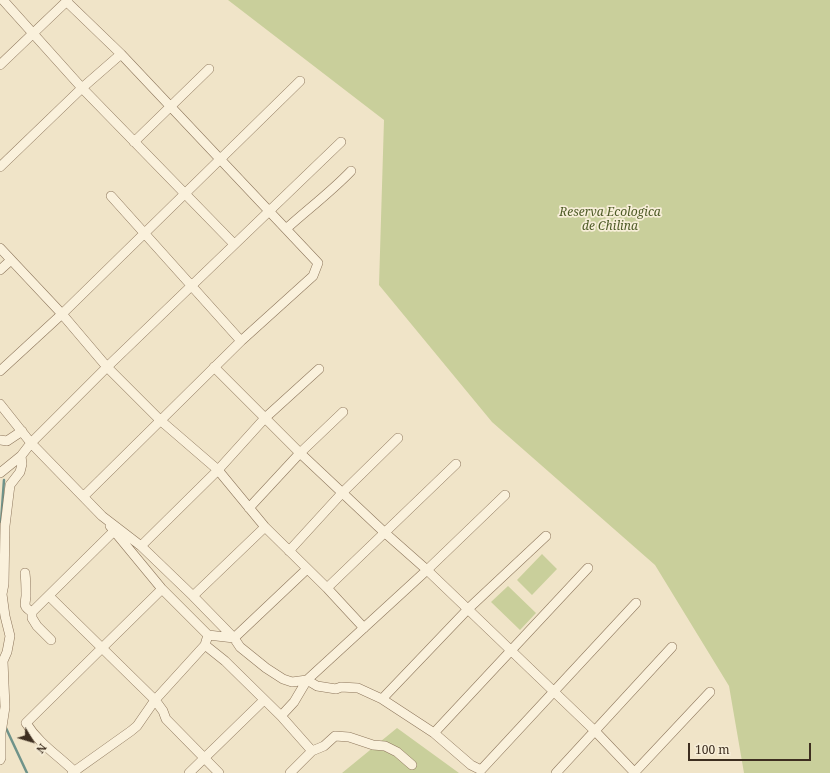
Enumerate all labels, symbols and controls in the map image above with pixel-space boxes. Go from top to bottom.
park label: Reserva Ecologica de Chilina [559,206,661,234]
north arrow [12,721,52,761]
scale bar [690,735,813,761]
text: N [33,741,50,757]
text: 100 m [695,741,730,758]

